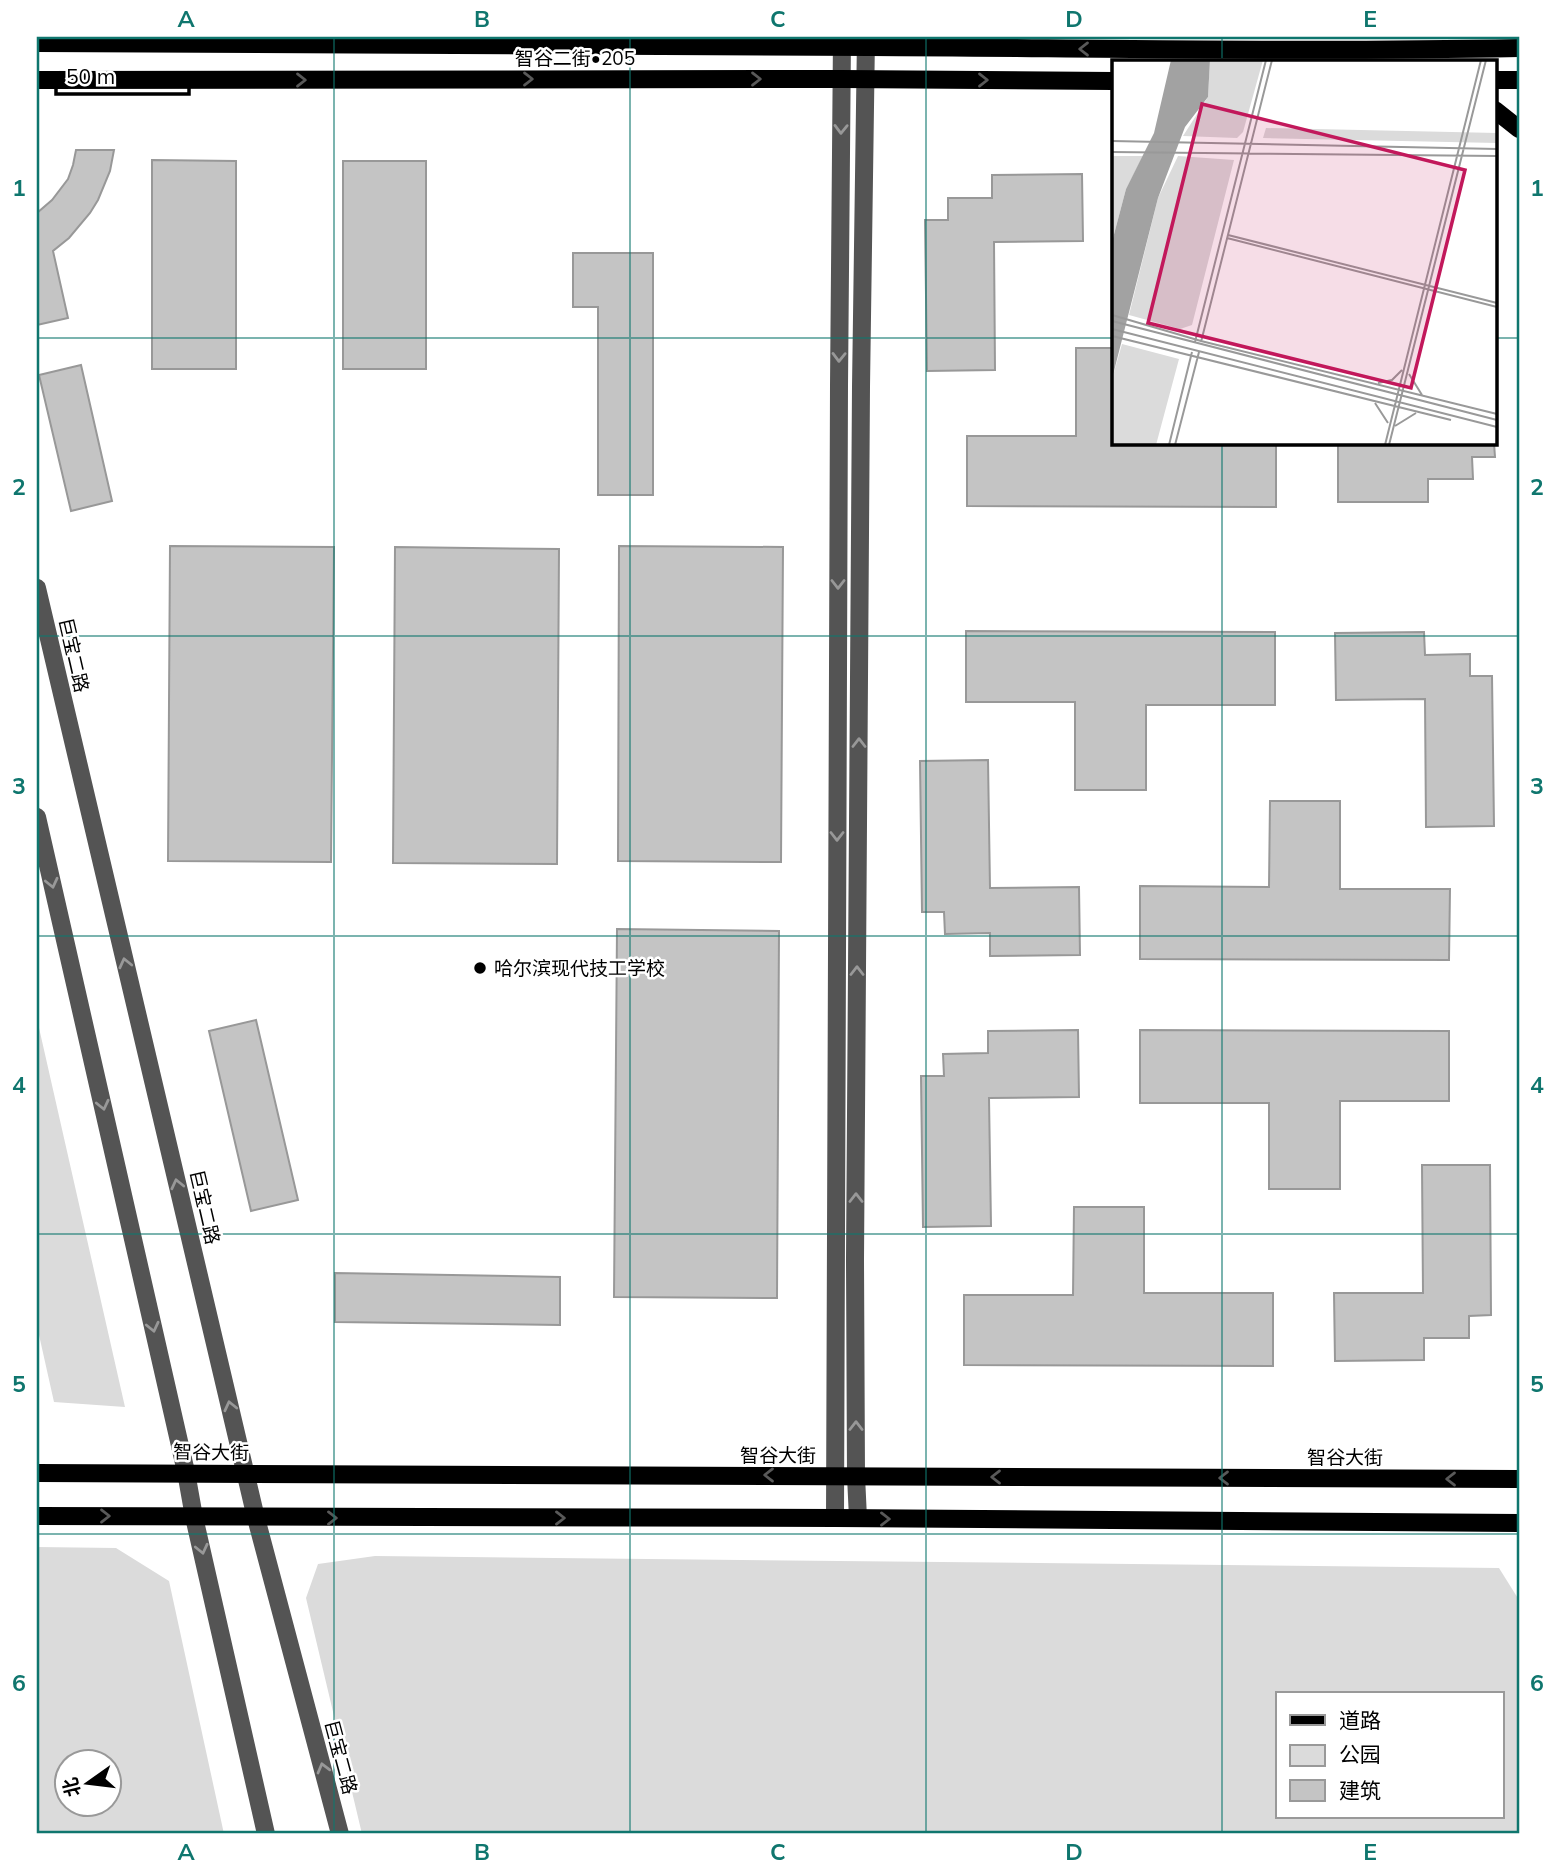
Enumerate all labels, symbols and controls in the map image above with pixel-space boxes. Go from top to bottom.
text: A [177,4,195,33]
text: B [474,4,490,33]
text: C [770,4,786,33]
text: D [1065,4,1083,33]
text: E [1363,4,1377,33]
one-way arrow [1078,41,1088,57]
street label: 智谷二街•205 [515,46,635,70]
scale bar [56,52,189,96]
inset map [1112,60,1496,444]
text: 50 m [66,63,115,89]
one-way arrow [524,71,534,87]
one-way arrow [751,71,762,87]
one-way arrow [296,72,307,88]
one-way arrow [979,72,989,88]
one-way arrow [833,125,849,135]
text: 1 [12,173,26,202]
text: 1 [1530,173,1544,202]
one-way arrow [831,352,847,363]
text: 2 [12,472,26,501]
text: 2 [1530,472,1544,501]
one-way arrow [830,580,846,590]
street label: 巨宝二路 [54,615,94,695]
one-way arrow [851,738,867,748]
text: 3 [12,771,26,800]
text: 3 [1530,771,1544,800]
one-way arrow [829,832,845,842]
one-way arrow [44,877,58,889]
place label: 哈尔滨现代技工学校 [494,956,665,980]
one-way arrow [119,957,133,969]
marker: 哈尔滨现代技工学校 [472,960,488,976]
one-way arrow [849,965,865,976]
text: 4 [12,1070,26,1099]
text: 4 [1530,1070,1544,1099]
one-way arrow [95,1099,109,1111]
street label: 巨宝二路 [185,1167,225,1247]
one-way arrow [171,1178,186,1190]
one-way arrow [848,1193,864,1203]
one-way arrow [145,1321,159,1333]
text: 5 [12,1369,26,1398]
text: 5 [1530,1369,1544,1398]
one-way arrow [223,1400,238,1412]
one-way arrow [848,1420,864,1431]
street label: 智谷大街 [173,1439,249,1465]
street label: 智谷大街 [740,1443,816,1467]
street label: 智谷大街 [1307,1445,1383,1469]
one-way arrow [763,1468,774,1483]
one-way arrow [990,1469,1001,1485]
one-way arrow [1218,1470,1228,1486]
one-way arrow [1445,1471,1456,1487]
one-way arrow [100,1508,111,1524]
one-way arrow [328,1510,338,1526]
one-way arrow [555,1510,566,1526]
one-way arrow [881,1511,891,1527]
one-way arrow [193,1543,208,1555]
text: 6 [12,1668,26,1697]
text: 6 [1530,1668,1544,1697]
legend [1276,1692,1504,1818]
text: 道路 [1339,1707,1381,1733]
street label: 巨宝二路 [320,1717,362,1797]
text: 公园 [1339,1741,1381,1767]
north arrow [52,1748,122,1818]
one-way arrow [316,1762,331,1774]
text: 北 [58,1775,85,1799]
text: 建筑 [1339,1777,1381,1803]
text: A [177,1837,195,1866]
text: B [474,1837,490,1866]
text: C [770,1837,786,1866]
text: D [1065,1837,1083,1866]
text: E [1363,1837,1377,1866]

